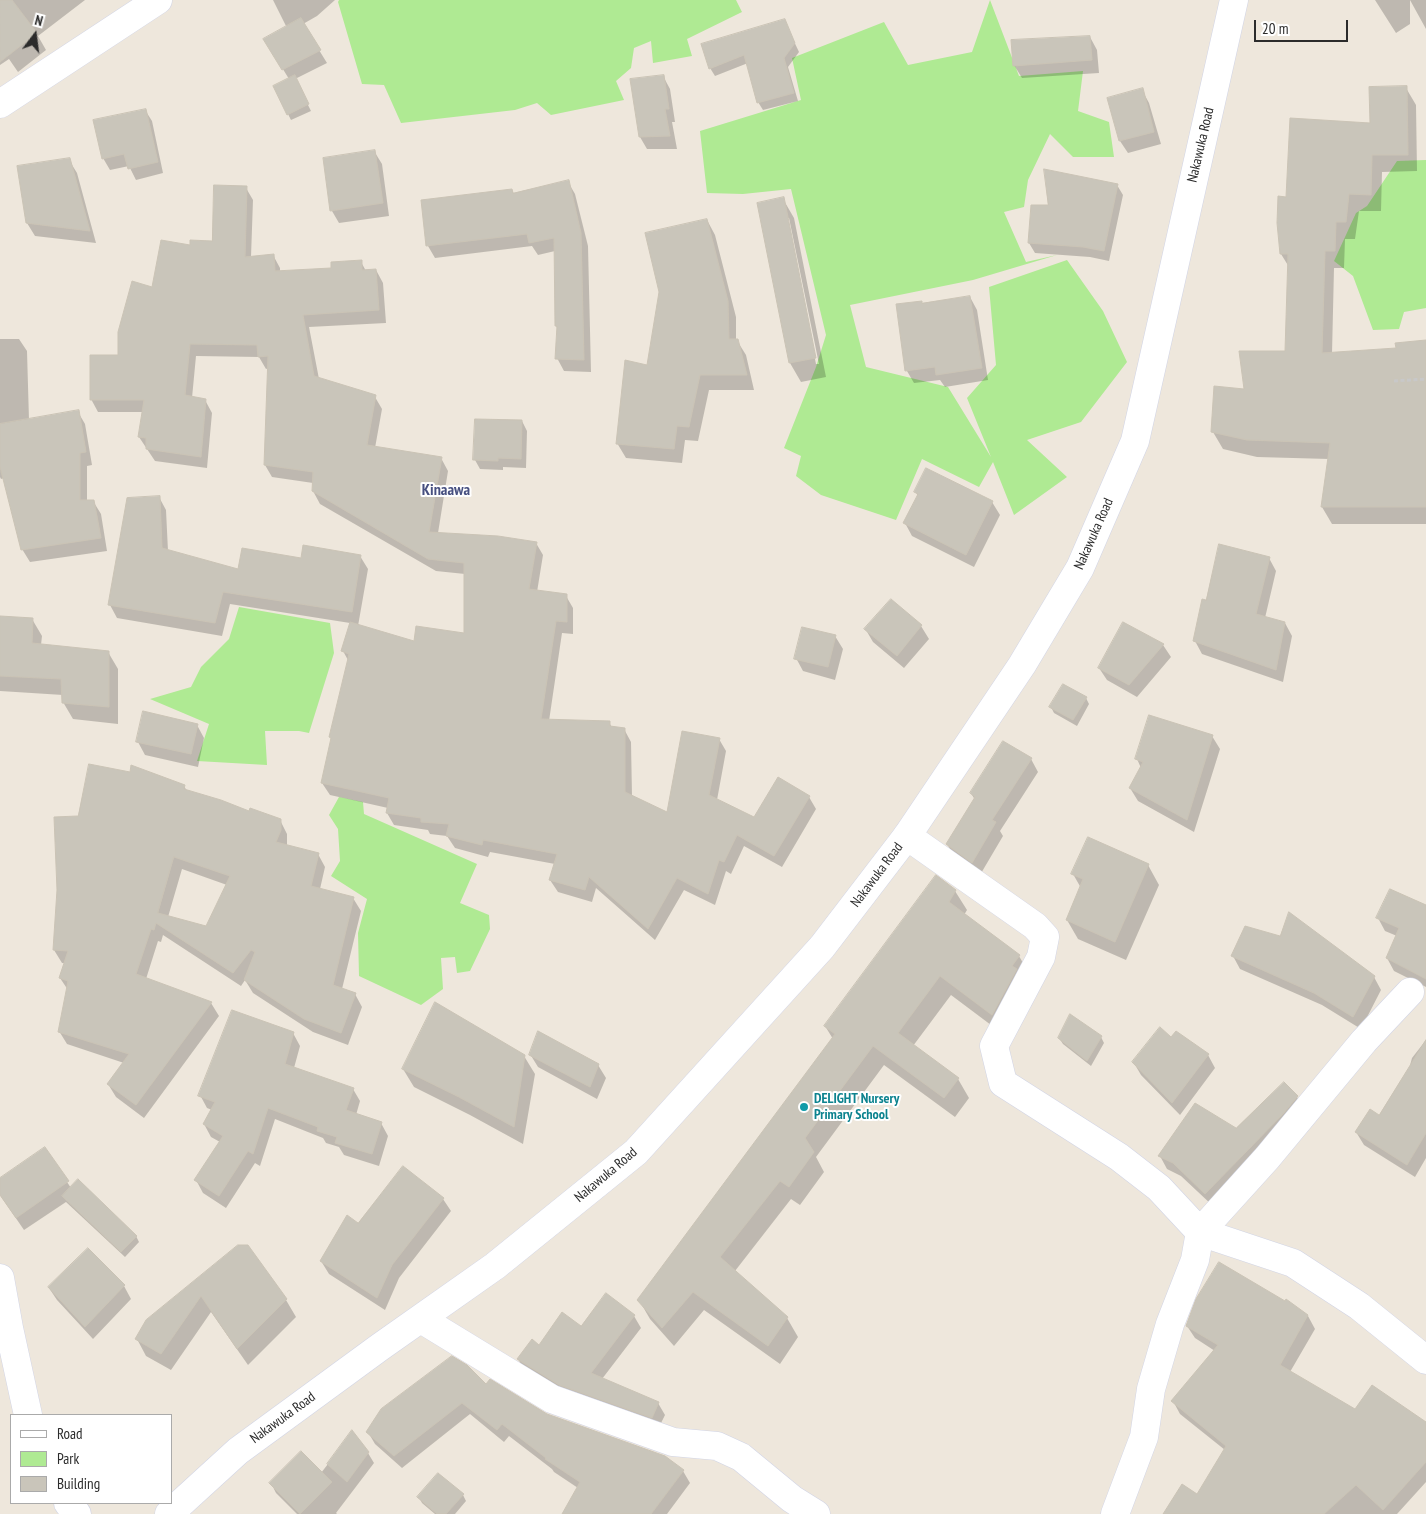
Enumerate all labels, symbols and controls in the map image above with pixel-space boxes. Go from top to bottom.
north arrow [10,10,60,60]
scale bar [1256,10,1350,42]
text: N [33,11,45,30]
text: 20 m [1262,19,1288,38]
street label: Nakawuka Road [1184,106,1218,184]
district label: Kinaawa [422,480,470,500]
street label: Nakawuka Road [1071,496,1117,572]
street label: Nakawuka Road [847,839,907,911]
place label: DELIGHT Nursery Primary School [814,1091,899,1124]
marker: DELIGHT Nursery Primary School [798,1101,810,1113]
street label: Nakawuka Road [571,1144,641,1206]
street label: Nakawuka Road [247,1389,319,1447]
legend [10,1414,172,1504]
text: Road [57,1424,83,1443]
text: Park [57,1449,79,1468]
text: Building [57,1474,100,1493]

